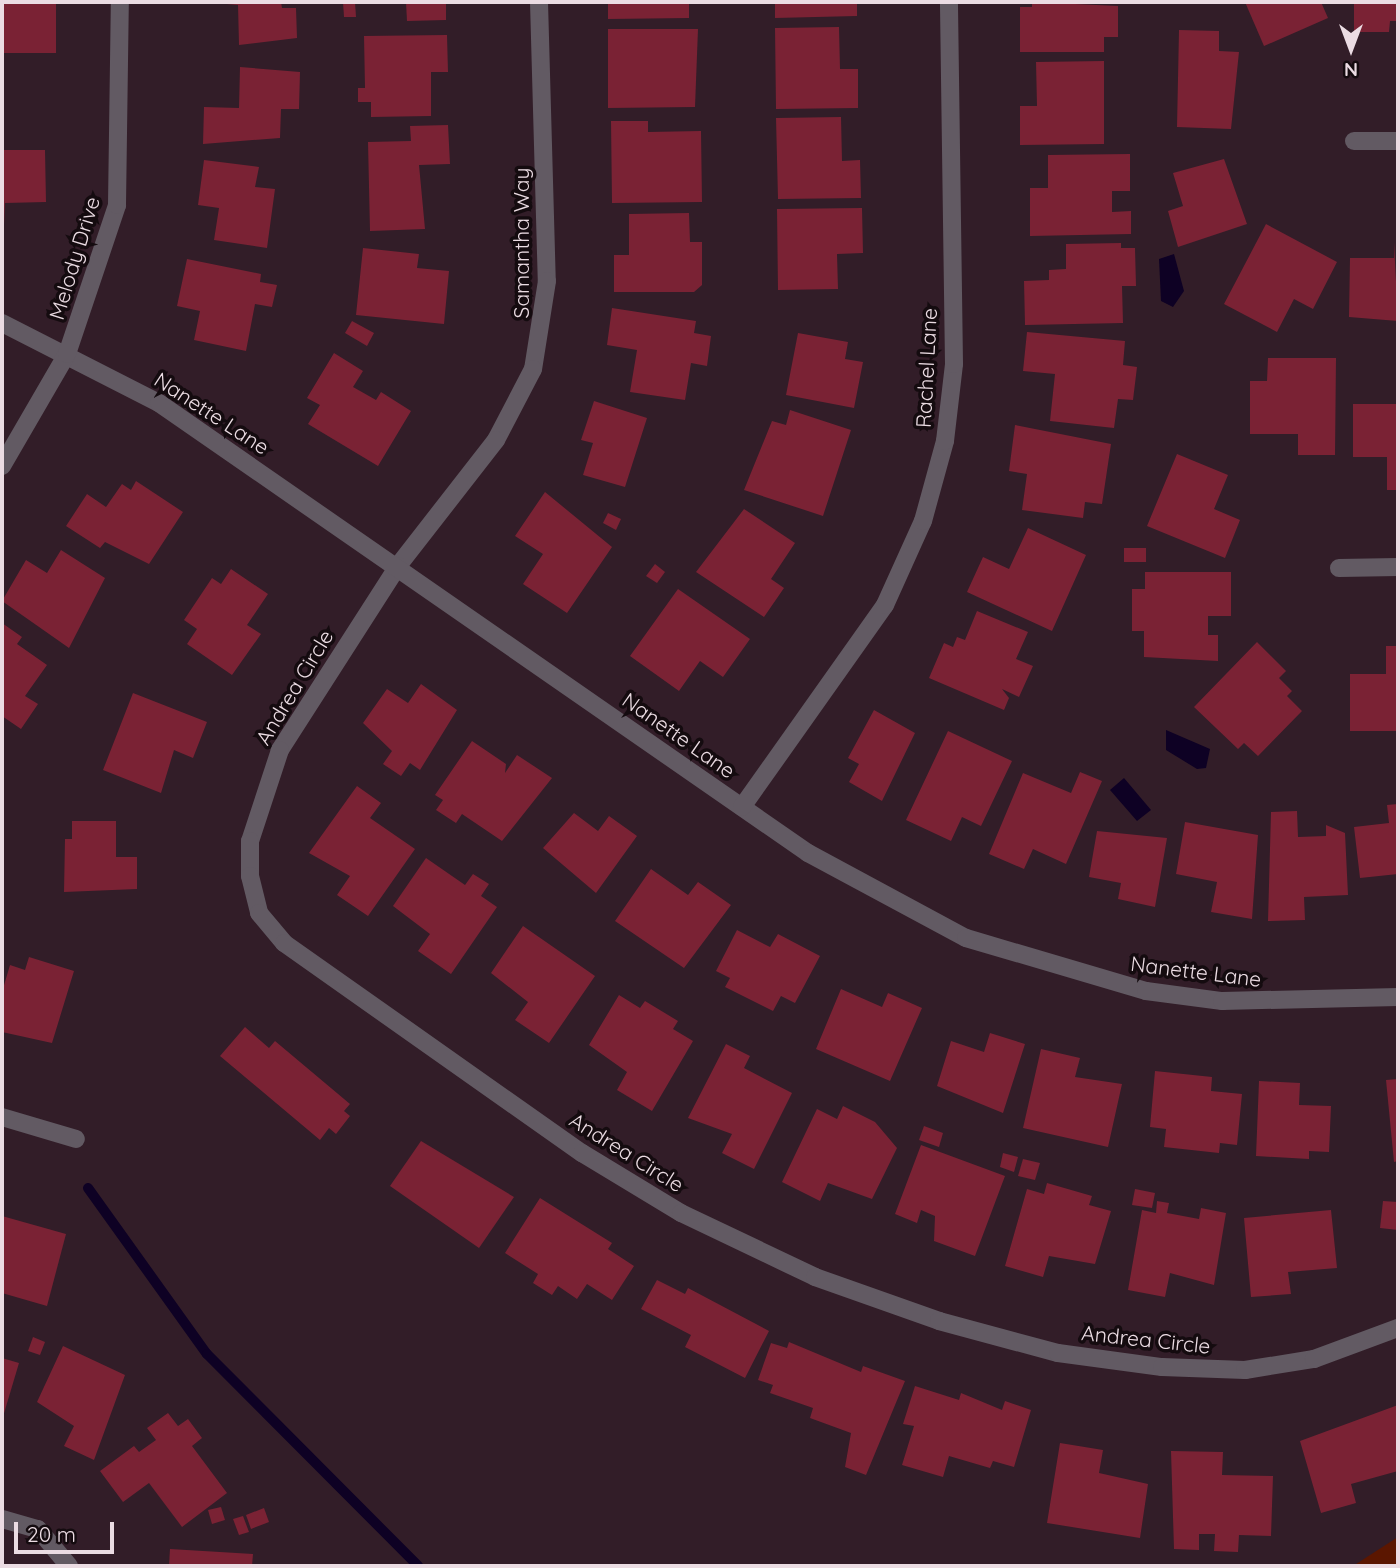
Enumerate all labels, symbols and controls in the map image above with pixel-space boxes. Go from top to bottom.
north arrow [1316,14,1386,84]
text: N [1344,58,1358,82]
street label: Samantha Way [508,168,534,318]
street label: Melody Drive [43,193,105,323]
street label: Rachel Lane [910,307,942,429]
street label: Nanette Lane [150,367,274,459]
street label: Andrea Circle [250,625,338,749]
street label: Nanette Lane [618,687,740,783]
street label: Nanette Lane [1129,950,1263,992]
street label: Andrea Circle [565,1107,689,1197]
street label: Andrea Circle [1080,1320,1212,1358]
scale bar [18,1508,117,1552]
text: 20 m [27,1521,76,1547]

